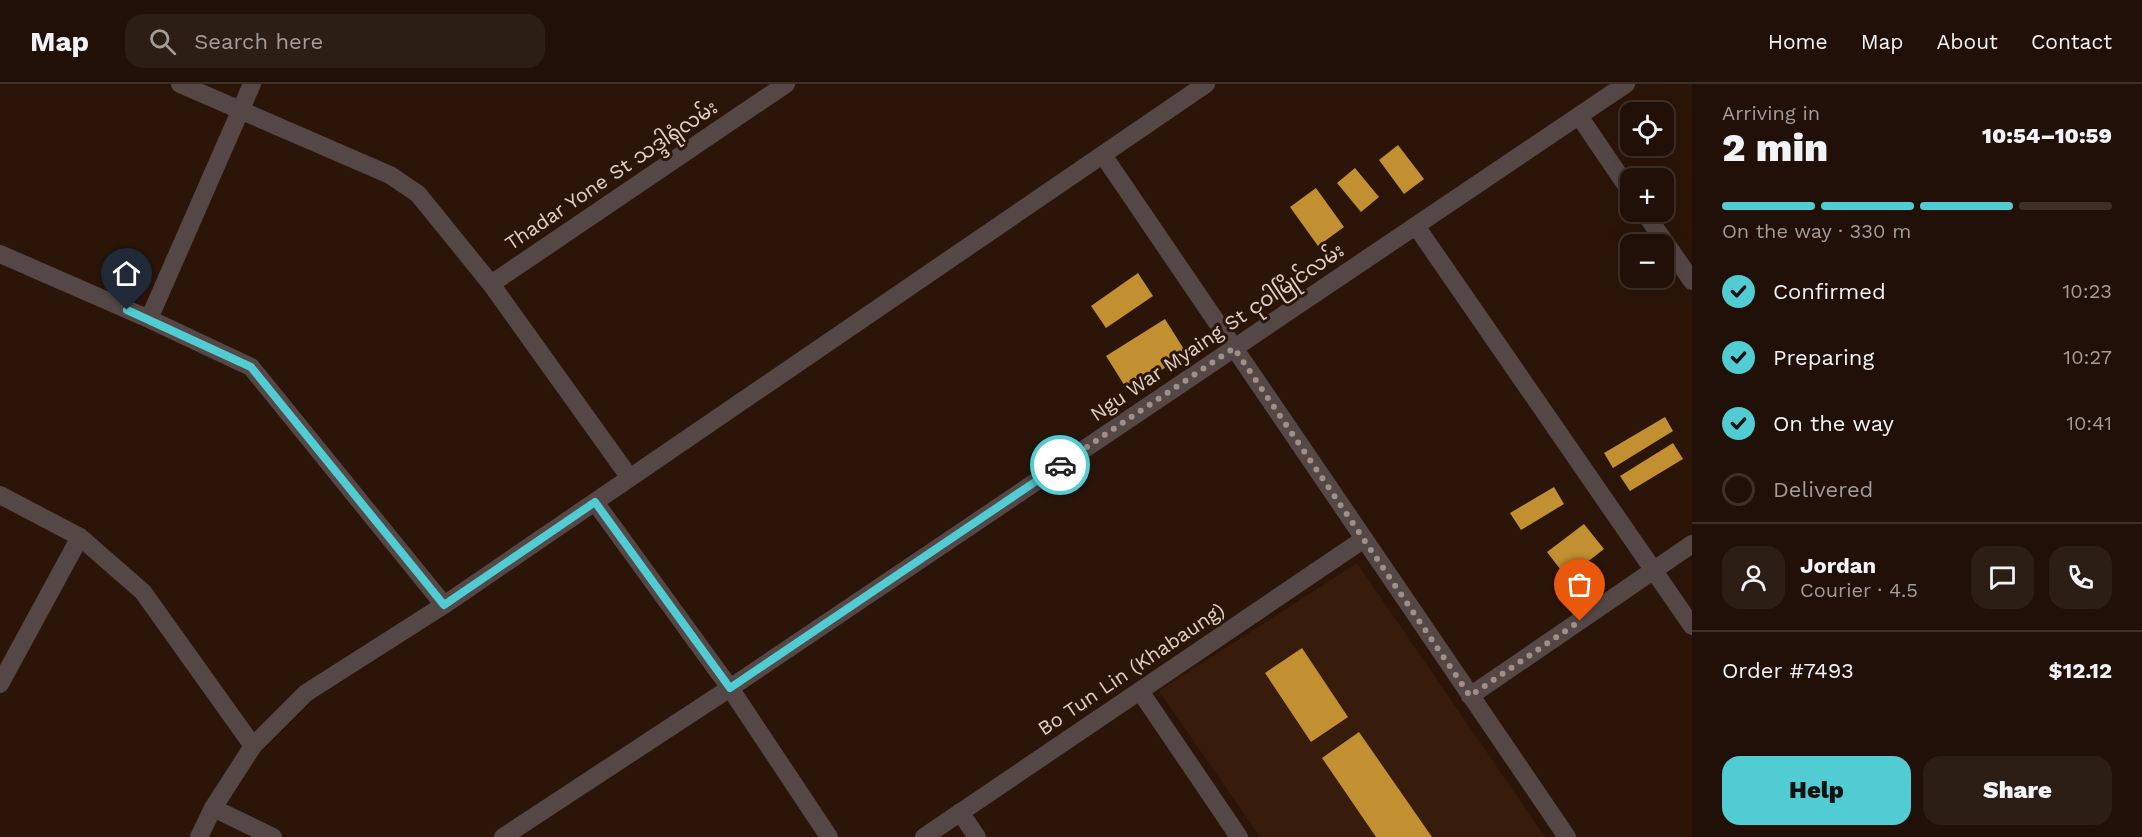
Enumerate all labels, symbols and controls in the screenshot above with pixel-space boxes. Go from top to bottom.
search box [125,14,545,68]
text: Map [30,25,89,58]
icon: search [146,25,179,58]
text: Search here [194,29,323,54]
text: Home [1768,29,1828,54]
text: Map [1861,29,1904,54]
text: About [1937,29,1998,54]
text: Contact [2031,29,2112,54]
street label: Thadar Yone St သဒ္ဒါရုံလမ်း [499,93,725,259]
text: Arriving in [1722,101,1820,125]
map controls [1620,102,1674,288]
button: locate [1620,102,1674,156]
text: 10:54–10:59 [1982,123,2112,148]
text: 2 min [1722,125,1828,170]
button: + [1620,168,1674,222]
text: On the way · 330 m [1722,219,1911,243]
button: − [1620,234,1674,288]
street label: Ngu War Myaing St ငုဝါမြိုင်လမ်း [1084,236,1351,430]
pin [101,248,152,310]
icon: home [110,257,143,290]
icon: check [1722,275,1755,308]
text: Confirmed [1773,279,1886,304]
text: 10:23 [2063,279,2112,303]
icon: check [1722,341,1755,374]
text: Preparing [1773,345,1874,370]
text: 10:27 [2063,345,2112,369]
icon: check [1722,407,1755,440]
text: On the way [1773,411,1894,436]
text: 10:41 [2066,411,2112,435]
courier [1030,435,1090,495]
icon: car [1044,449,1077,482]
text: Delivered [1773,477,1873,502]
button: person [1722,546,1785,609]
button: chat [1971,546,2034,609]
button: phone [2049,546,2112,609]
text: Jordan [1800,553,1876,578]
pin [1554,559,1605,621]
icon: bag [1563,568,1596,601]
text: Courier · 4.5 [1800,578,1918,602]
street label: Bo Tun Lin (Khabaung) [1033,598,1229,740]
text: Order #7493 [1722,658,1854,683]
text: $12.12 [2049,658,2112,683]
button: Help [1722,756,1911,825]
button: Share [1923,756,2112,825]

